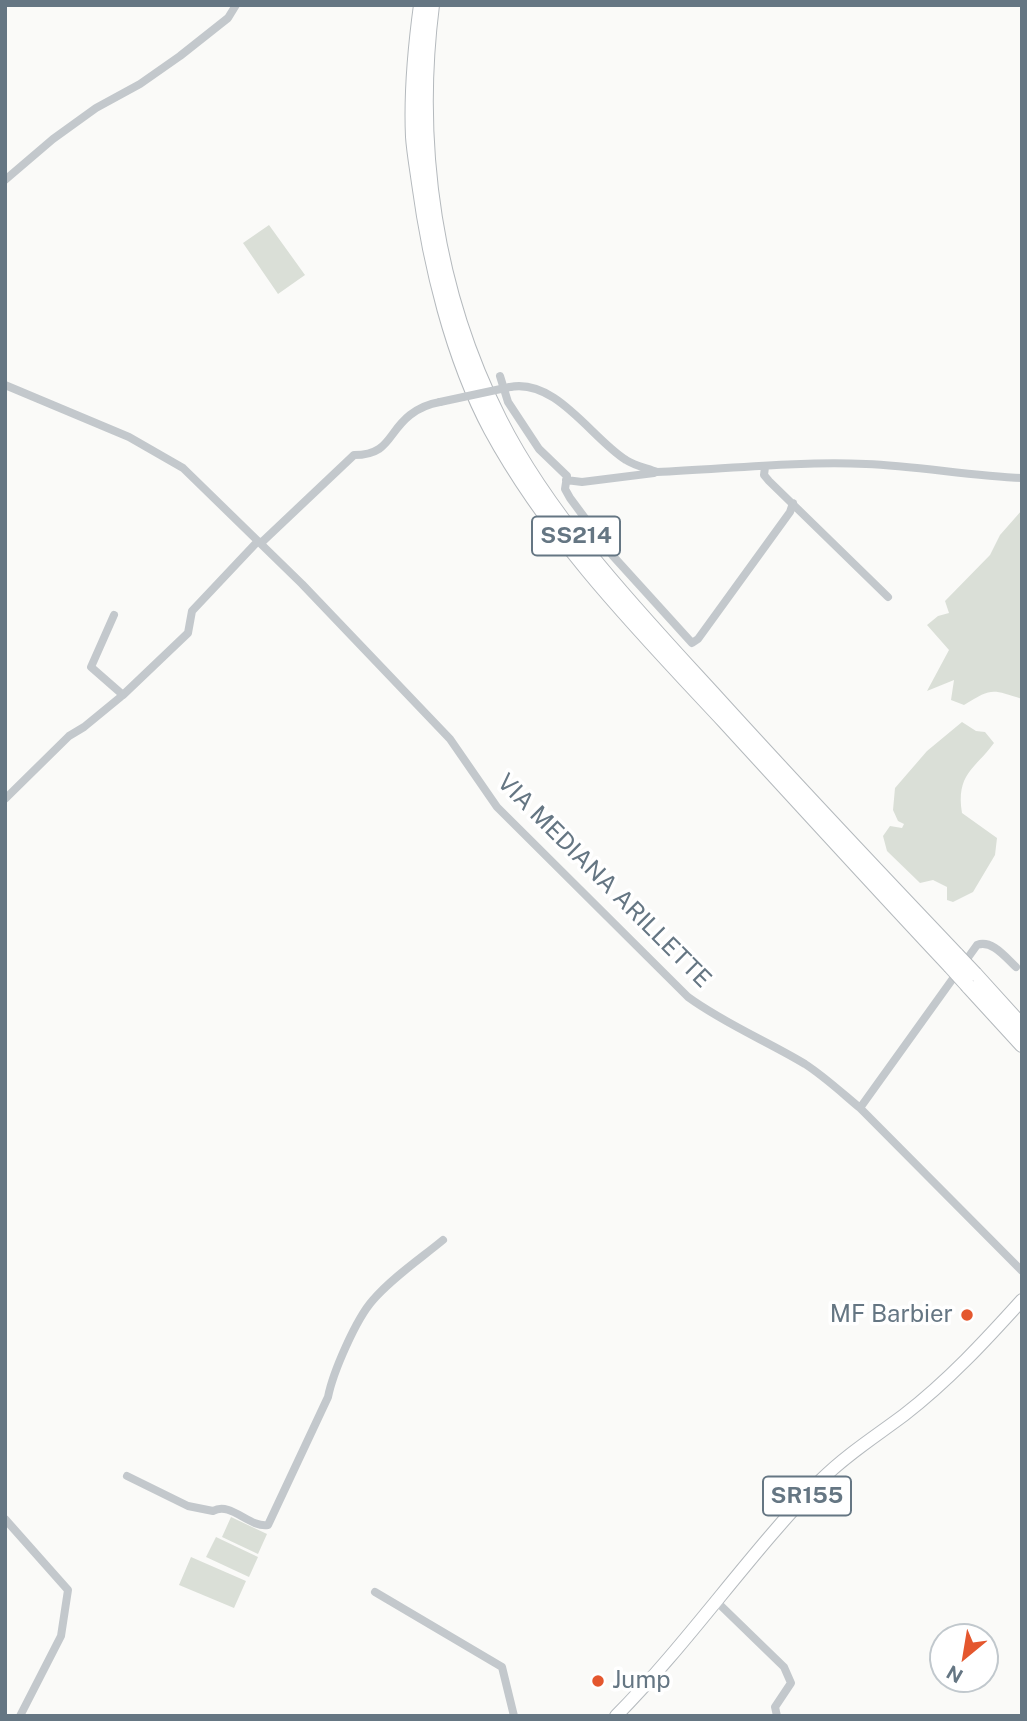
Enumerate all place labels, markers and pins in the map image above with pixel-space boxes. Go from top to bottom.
place label: MF Barbier [830,1301,953,1329]
marker: MF Barbier [959,1307,975,1323]
place label: Jump [612,1667,670,1695]
marker: Jump [590,1673,606,1689]

